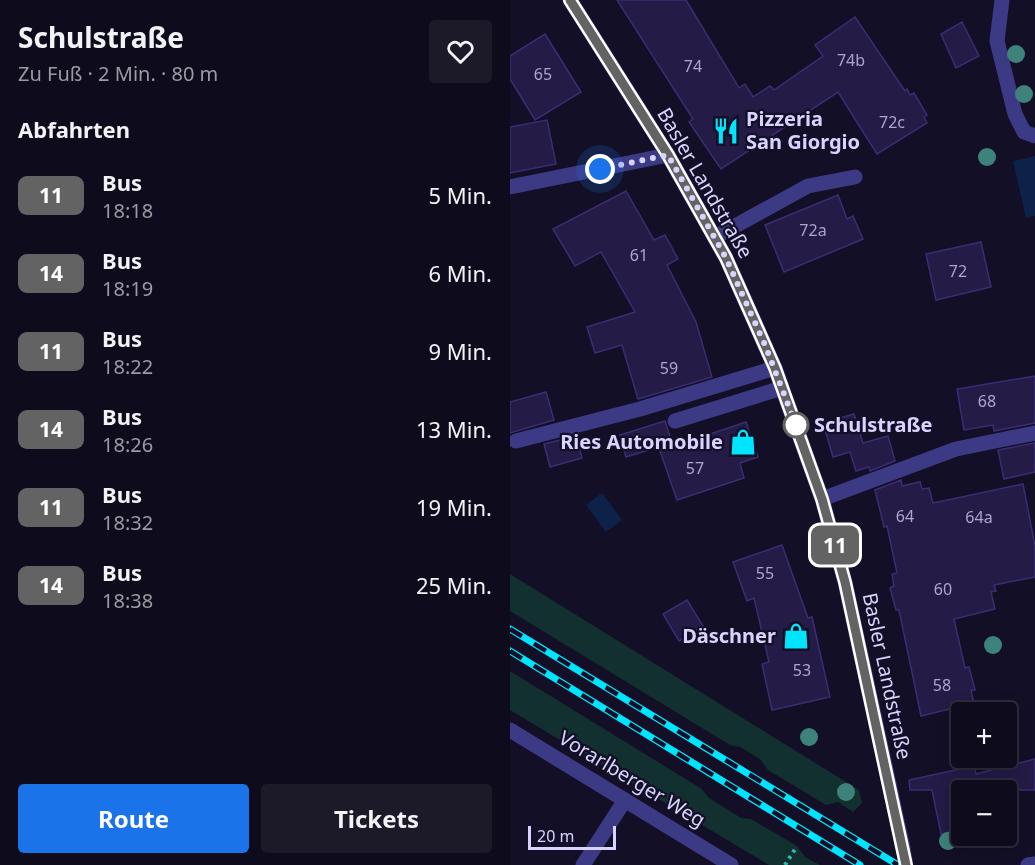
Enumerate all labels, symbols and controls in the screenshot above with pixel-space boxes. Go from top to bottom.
text: Schulstraße [18,18,184,56]
button: heart [429,20,492,83]
house number: 74b [837,49,865,71]
house number: 74 [684,55,702,77]
text: Zu Fuß · 2 Min. · 80 m [18,60,218,87]
house number: 65 [534,63,552,85]
street label: Basler Landstraße [651,102,760,263]
place label: Pizzeria San Giorgio [746,105,860,155]
house number: 72c [879,111,905,133]
text: Abfahrten [18,114,130,144]
restaurant icon: Pizzeria San Giorgio [711,116,741,146]
your location [585,154,615,184]
text: Bus [102,167,142,197]
text: 5 Min. [429,180,492,210]
text: 11 [39,181,63,209]
text: 18:18 [102,197,153,224]
house number: 72a [799,219,827,241]
house number: 61 [630,244,648,266]
text: Bus [102,245,142,275]
text: 6 Min. [429,258,492,288]
text: 14 [39,259,63,287]
house number: 72 [949,260,967,282]
text: 18:19 [102,275,153,302]
text: Bus [102,323,142,353]
text: 9 Min. [429,336,492,366]
text: 11 [39,337,63,365]
text: 18:22 [102,353,153,380]
house number: 59 [660,357,678,379]
house number: 68 [978,390,996,412]
text: Bus [102,401,142,431]
place label: Schulstraße [814,411,933,438]
marker: Schulstraße [783,412,809,438]
text: 13 Min. [416,414,492,444]
text: 14 [39,415,63,443]
shop icon: Ries Automobile [728,427,758,457]
place label: Ries Automobile [560,428,723,455]
text: 18:26 [102,431,153,458]
house number: 57 [686,457,704,479]
text: Bus [102,479,142,509]
text: 19 Min. [416,492,492,522]
text: 11 [39,493,63,521]
house number: 64 [896,505,914,527]
house number: 64a [965,506,993,528]
text: 18:32 [102,509,153,536]
line badge: 11 [808,526,862,564]
text: 11 [823,531,847,559]
text: Bus [102,557,142,587]
house number: 55 [756,562,774,584]
text: 25 Min. [416,570,492,600]
text: 14 [39,571,63,599]
house number: 60 [934,578,952,600]
text: 18:38 [102,587,153,614]
street label: Basler Landstraße [857,590,918,762]
shop icon: Däschner [781,621,811,651]
place label: Däschner [682,622,776,649]
house number: 53 [793,659,811,681]
house number: 58 [933,674,951,696]
map controls [951,702,1017,846]
button: + [951,702,1017,768]
street label: Vorarlberger Weg [554,724,711,833]
button: − [951,780,1017,846]
button: Route [18,784,249,853]
button: Tickets [261,784,492,853]
scale bar [528,823,616,850]
text: 20 m [537,825,574,847]

